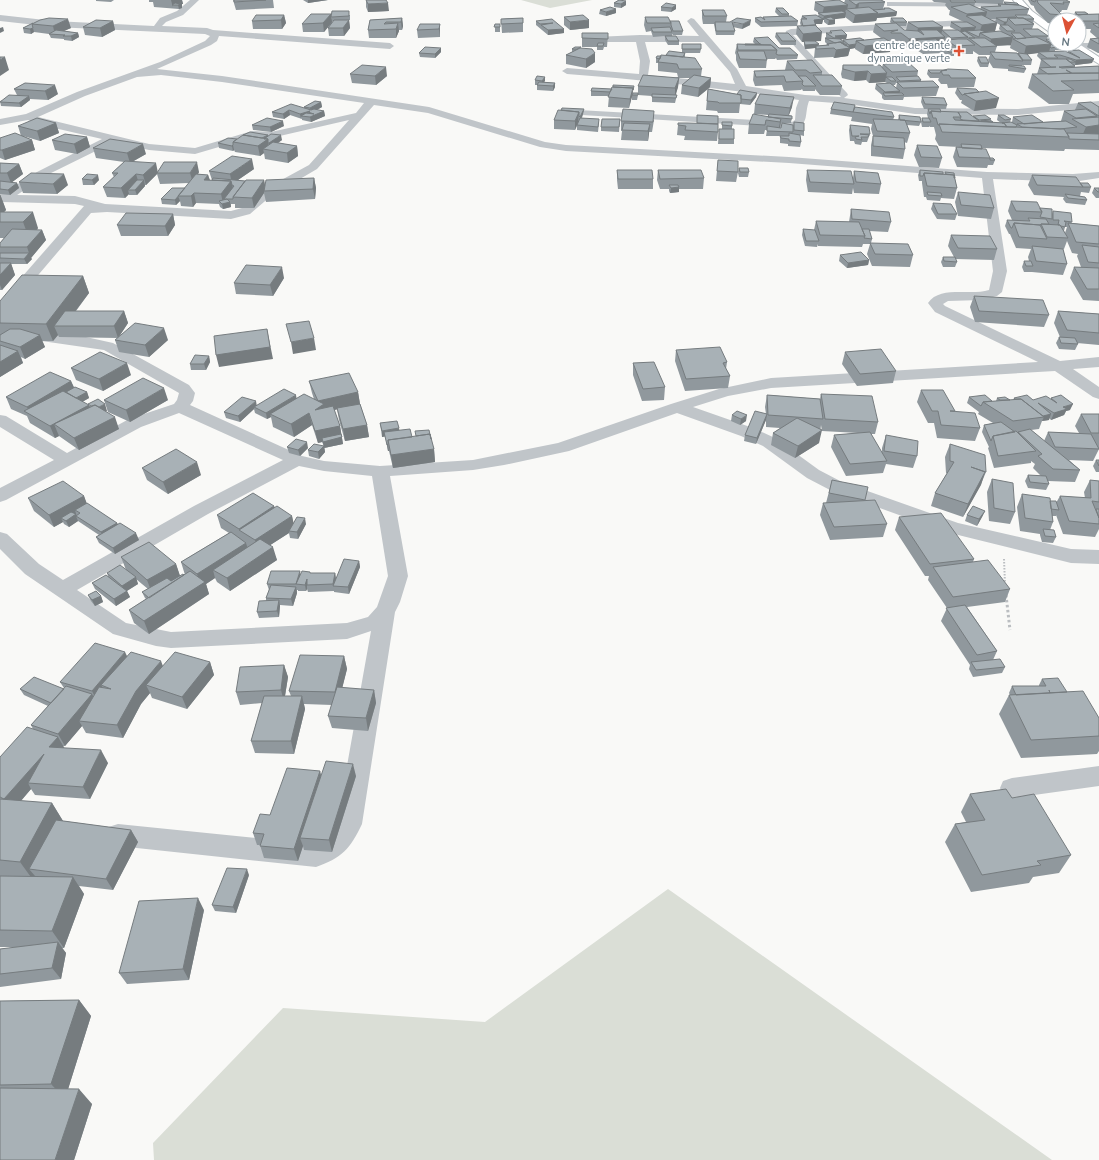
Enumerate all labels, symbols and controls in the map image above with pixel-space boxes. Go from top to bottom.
north arrow [1047,12,1087,52]
text: N [1061,33,1071,49]
place label: centre de santé dynamique verte [867,38,950,66]
marker: centre de santé dynamique verte [953,45,965,57]

